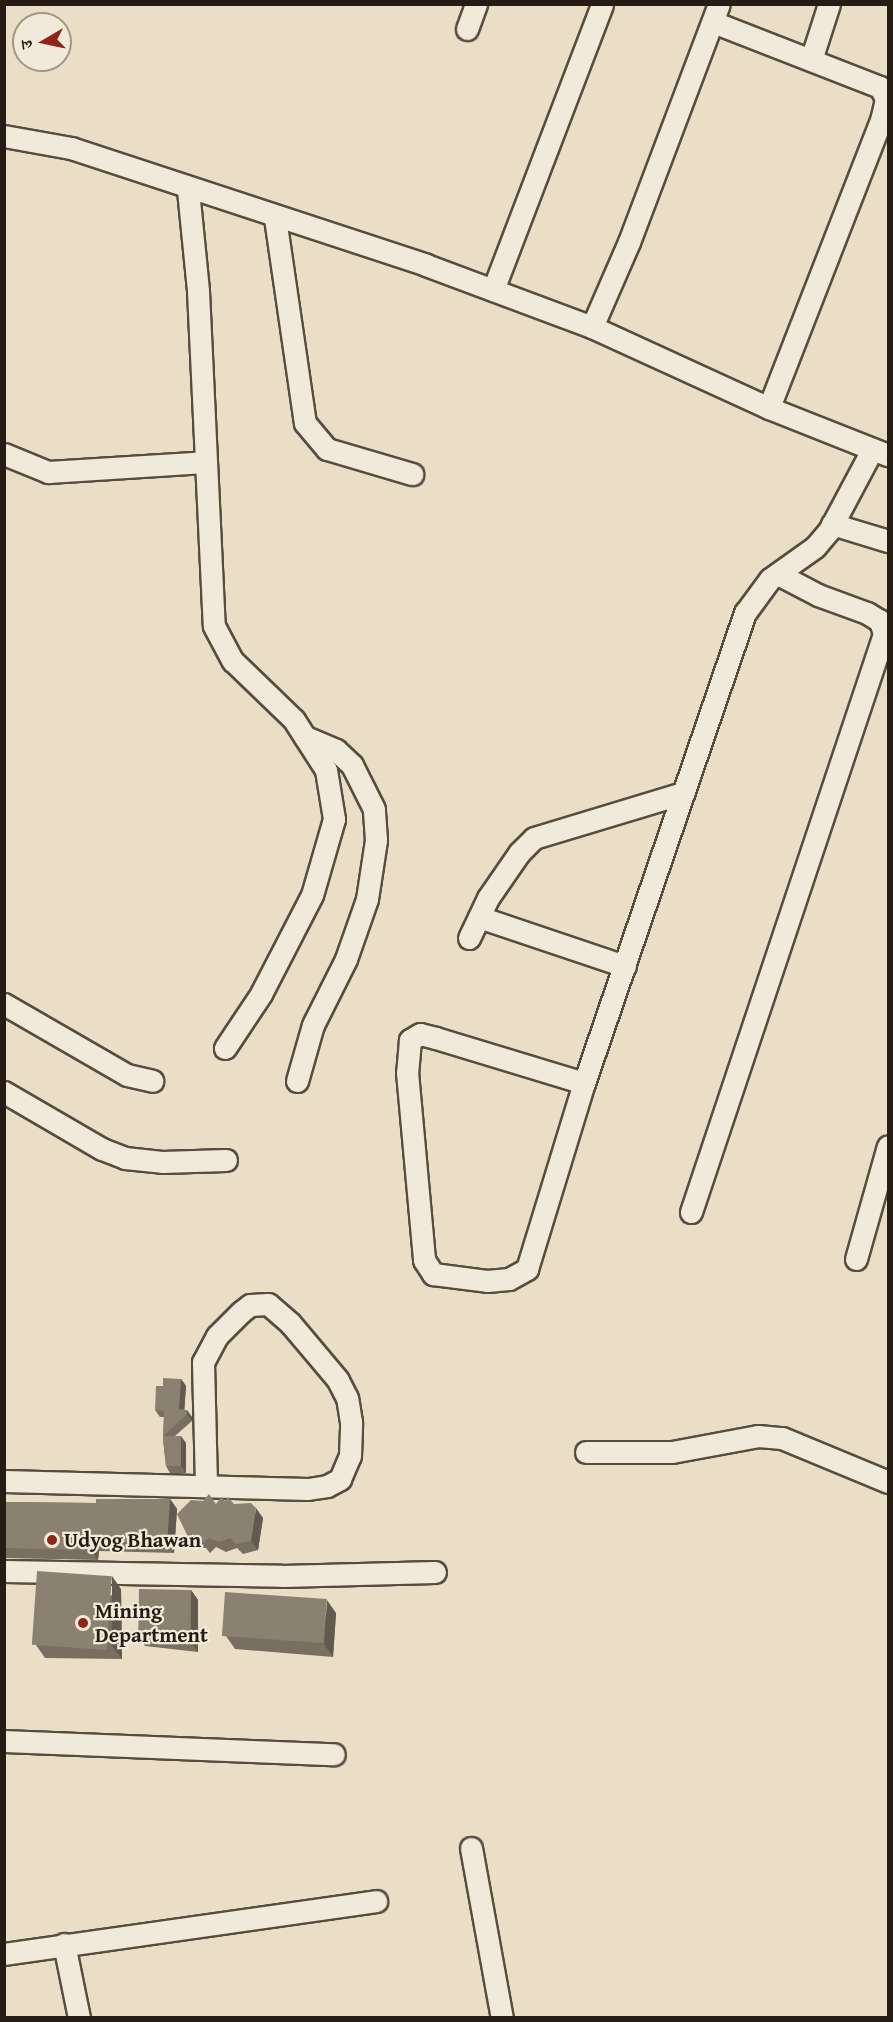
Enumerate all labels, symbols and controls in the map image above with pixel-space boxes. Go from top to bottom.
north arrow [12,12,72,72]
text: उ [14,39,39,50]
place label: Udyog Bhawan [64,1527,201,1553]
marker: Udyog Bhawan [45,1533,59,1547]
place label: Mining Department [95,1598,208,1648]
marker: Mining Department [76,1616,90,1630]

